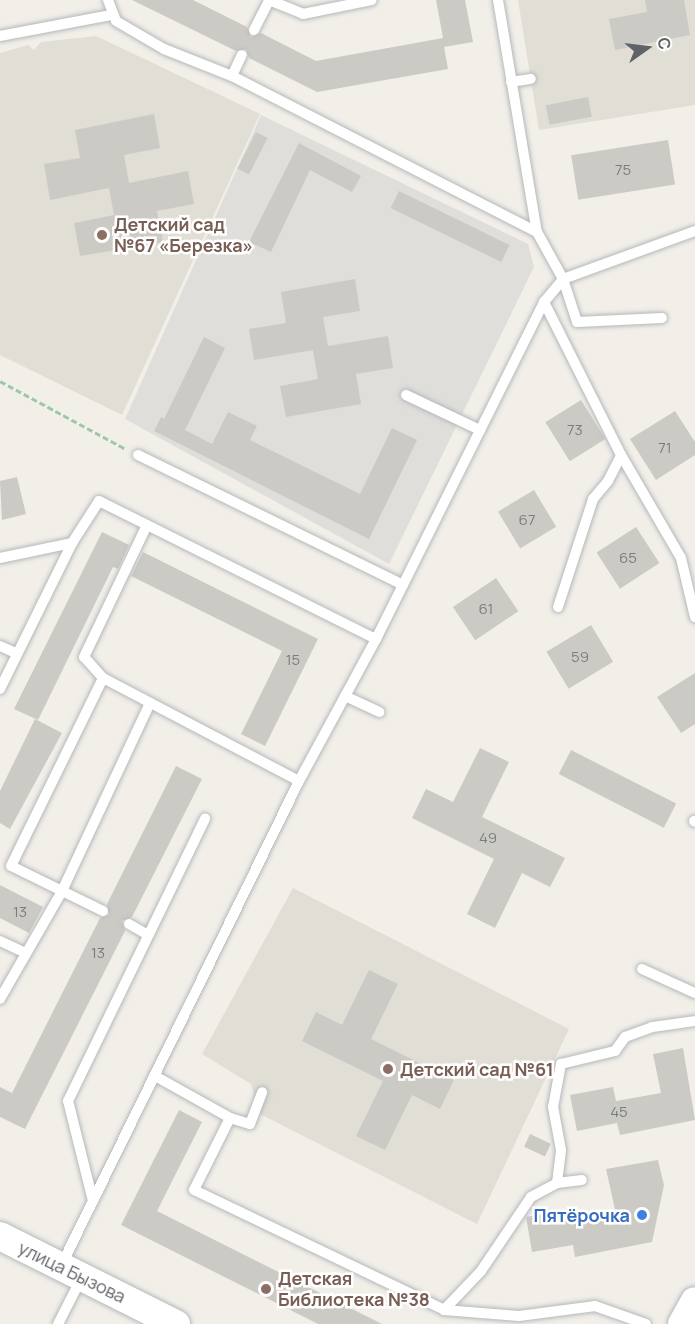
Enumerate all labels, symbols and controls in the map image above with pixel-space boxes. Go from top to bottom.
north arrow [617,18,677,78]
text: С [652,35,677,52]
house number: 75 [615,161,631,179]
place label: Детский сад №67 «Березка» [114,214,253,256]
marker: Детский сад №67 «Березка» [95,228,109,242]
house number: 73 [567,421,583,439]
house number: 71 [658,439,672,457]
house number: 67 [519,511,535,529]
house number: 65 [619,549,637,567]
house number: 61 [479,600,493,618]
house number: 59 [571,648,589,666]
house number: 15 [286,651,300,669]
house number: 49 [479,829,497,847]
house number: 13 [13,903,27,921]
house number: 13 [91,944,105,962]
place label: Детский сад №61 [400,1058,554,1080]
marker: Детский сад №61 [381,1062,395,1076]
house number: 45 [610,1103,628,1121]
place label: Пятёрочка [533,1204,630,1226]
marker: Пятёрочка [635,1208,649,1222]
street label: улица Бызова [15,1237,129,1307]
place label: Детская Библиотека №38 [278,1268,430,1310]
marker: Детская Библиотека №38 [259,1282,273,1296]

